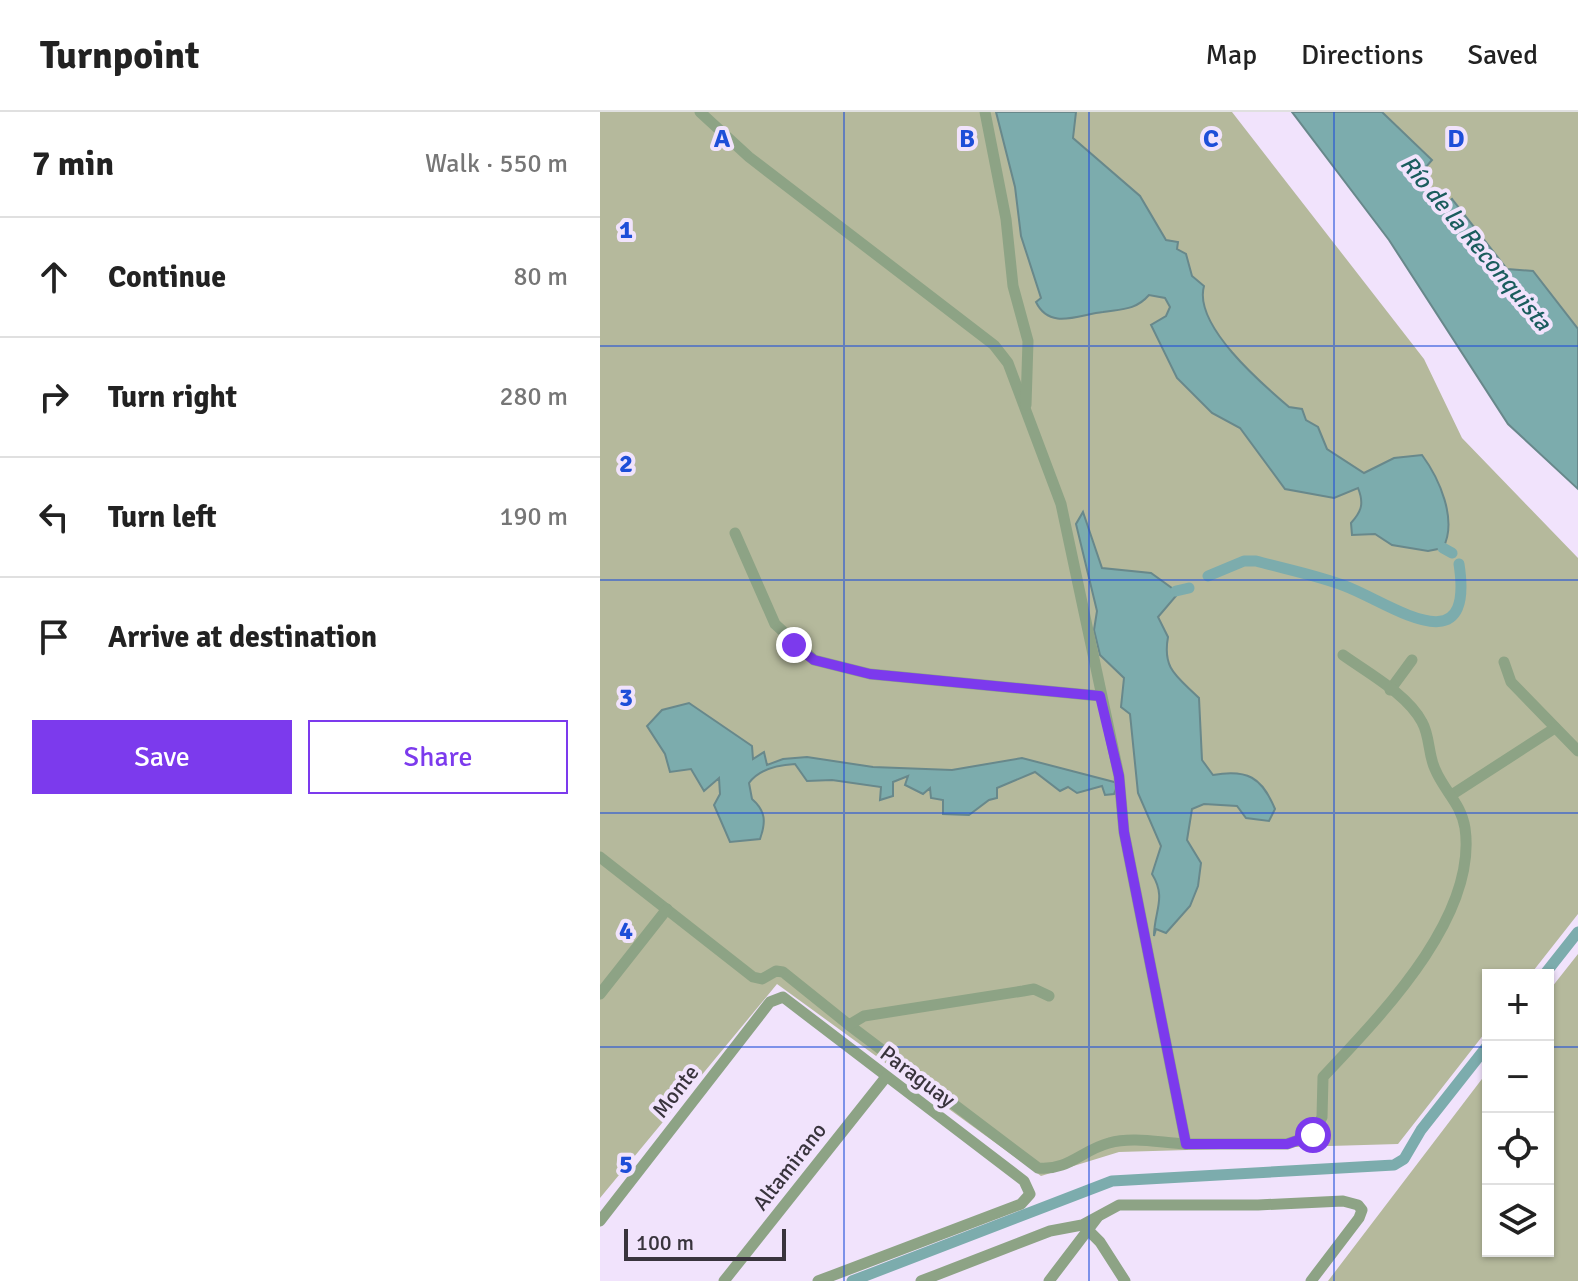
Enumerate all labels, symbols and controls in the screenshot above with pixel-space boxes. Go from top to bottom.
text: Turnpoint [40,32,199,79]
text: Map [1205,38,1257,72]
text: Directions [1301,38,1423,72]
text: Saved [1467,38,1538,72]
text: A [714,123,731,155]
text: B [959,123,975,155]
text: C [1203,123,1219,155]
text: D [1447,123,1465,155]
text: 7 min [32,143,114,185]
text: Walk · 550 m [425,148,568,180]
water label: Río de la Reconquista [1394,149,1559,337]
text: 1 [619,214,633,246]
icon: ahead [32,255,76,299]
text: Continue [108,259,226,296]
text: 80 m [513,261,568,293]
icon: right [32,375,76,419]
text: Turn right [108,379,237,416]
text: 280 m [499,381,568,413]
text: 2 [619,448,633,480]
icon: left [32,495,76,539]
text: Turn left [108,499,217,536]
text: 190 m [499,501,568,533]
icon: arrive [32,615,76,659]
text: Arrive at destination [108,619,377,656]
route end [776,627,812,663]
text: 3 [619,682,633,714]
button: Save [32,720,292,794]
button: Share [308,720,568,794]
text: 4 [619,915,633,947]
map controls [1482,969,1554,1257]
button: + [1482,969,1554,1041]
street label: Paraguay [875,1039,961,1114]
button: − [1482,1041,1554,1113]
street label: Monte [646,1059,704,1123]
button: locate [1482,1113,1554,1185]
street label: Altamirano [747,1117,832,1216]
route start [1295,1117,1331,1153]
text: 5 [619,1149,633,1181]
button: layers [1482,1185,1554,1257]
scale bar [624,1225,786,1261]
text: 100 m [636,1229,694,1256]

